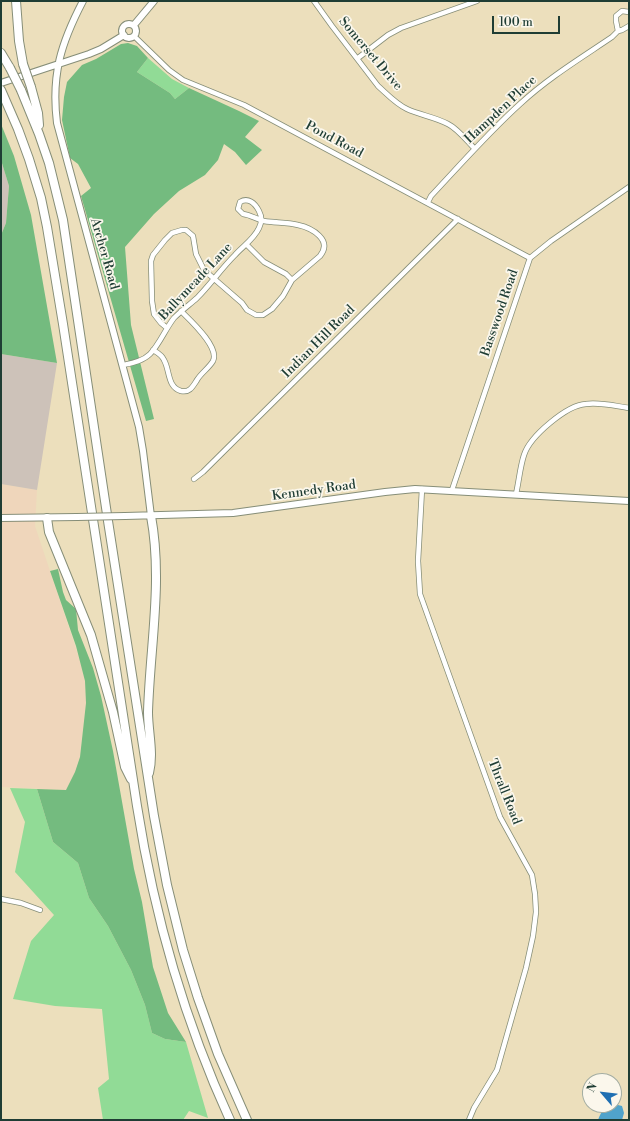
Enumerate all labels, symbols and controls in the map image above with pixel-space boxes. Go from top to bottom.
scale bar [494,8,562,34]
street label: Somerset Drive [335,14,405,94]
text: 100 m [499,15,533,30]
street label: Hampden Place [462,73,540,147]
street label: Pond Road [302,118,366,162]
street label: Archer Road [86,216,122,292]
street label: Ballymeade Lane [156,240,236,324]
street label: Basswood Road [478,267,522,359]
street label: Indian Hill Road [279,302,359,382]
street label: Kennedy Road [271,477,357,505]
street label: Thrall Road [484,757,524,827]
north arrow [582,1073,622,1113]
text: N [584,1081,601,1095]

